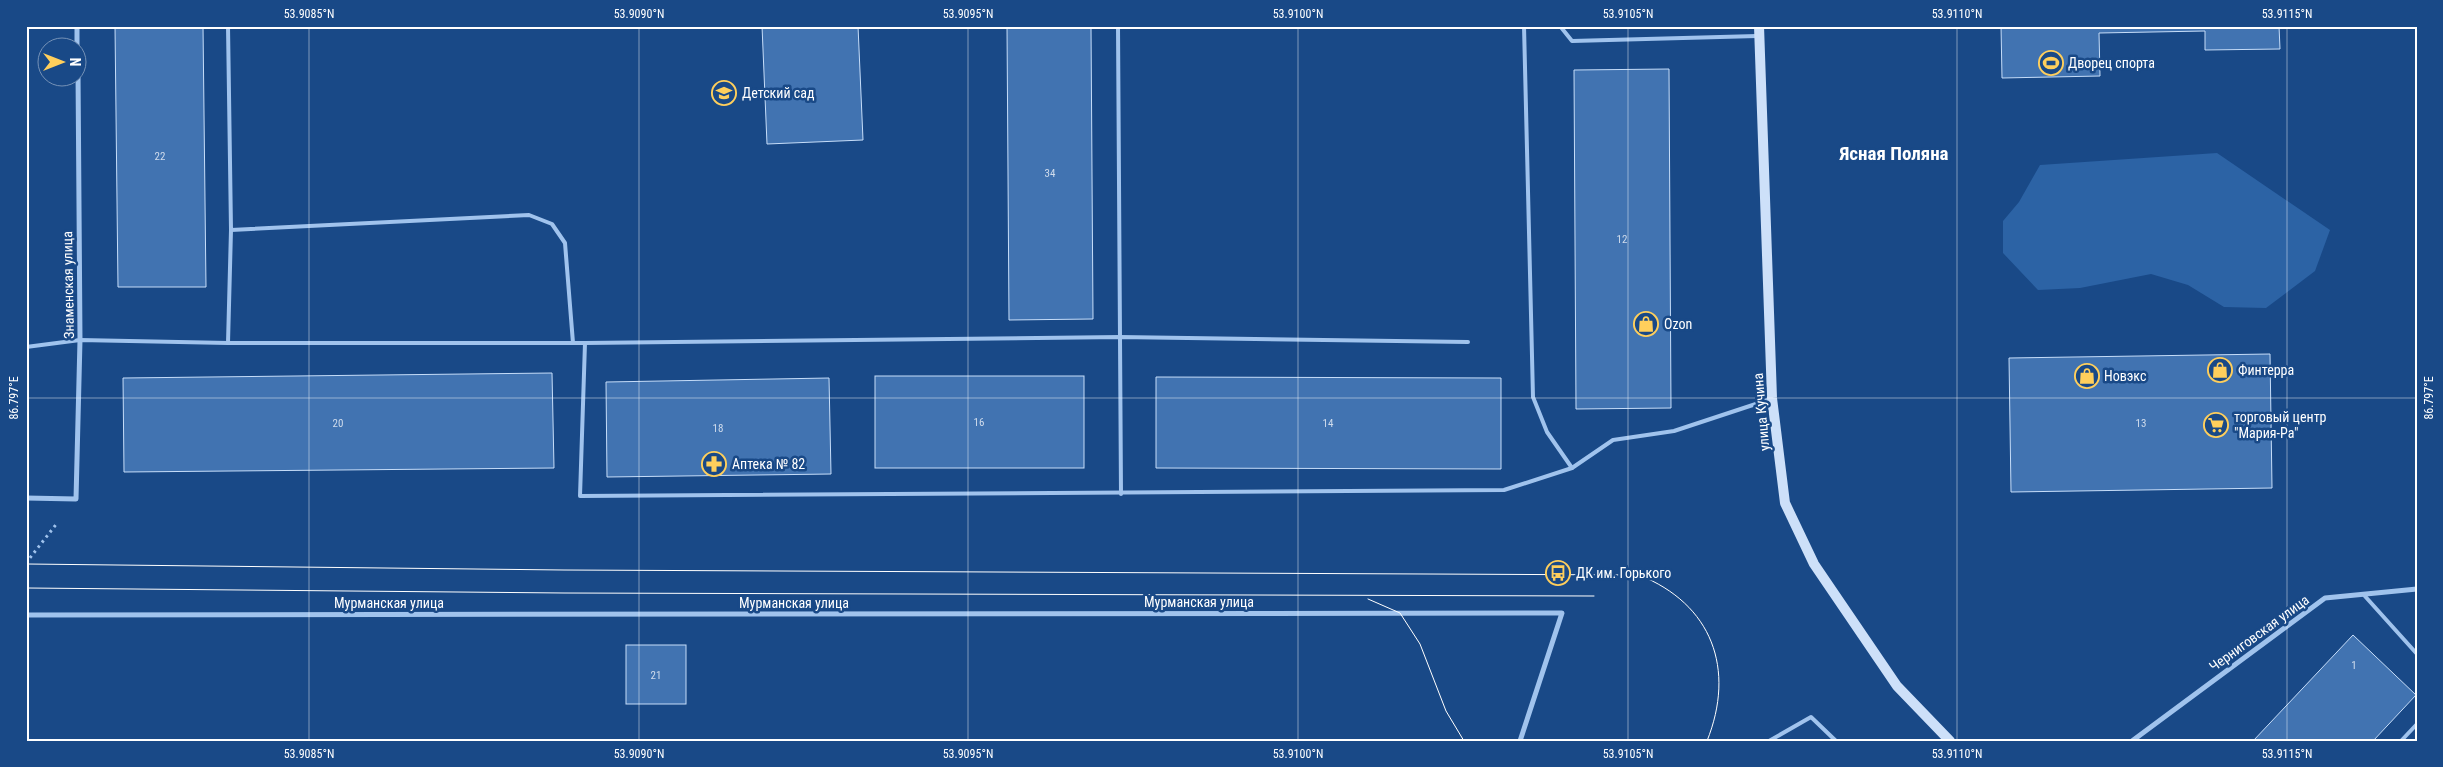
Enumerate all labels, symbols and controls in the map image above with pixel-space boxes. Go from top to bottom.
text: 53.9085°N [284,7,334,21]
text: 53.9090°N [614,7,664,21]
text: 53.9095°N [943,7,993,21]
text: 53.9100°N [1273,7,1323,21]
text: 53.9105°N [1603,7,1653,21]
text: 53.9110°N [1932,7,1982,21]
text: 53.9115°N [2262,7,2312,21]
north arrow [38,38,88,88]
sports icon: Дворец спорта [2038,50,2064,76]
place label: Дворец спорта [2068,55,2155,71]
text: N [67,58,83,66]
school or university icon: Детский сад [711,80,737,106]
place label: Детский сад [742,85,815,101]
district label: Ясная Поляна [1838,142,1949,165]
house number: 22 [155,150,165,163]
house number: 34 [1045,167,1056,180]
street label: Знаменская улица [59,231,77,339]
house number: 12 [1617,233,1627,246]
shop icon: Ozon [1633,311,1659,337]
place label: Ozon [1664,316,1692,332]
shop icon: Финтерра [2207,357,2233,383]
place label: Финтерра [2238,362,2294,378]
shop icon: Новэкс [2074,363,2100,389]
place label: Новэкс [2104,368,2146,384]
street label: улица Кучина [1750,372,1772,452]
text: 86.797°E [7,376,21,420]
text: 86.797°E [2422,376,2436,420]
place label: торговый центр "Мария-Ра" [2234,409,2327,441]
supermarket icon: торговый центр "Мария-Ра" [2203,412,2229,438]
house number: 16 [974,416,984,429]
house number: 20 [333,417,343,430]
house number: 14 [1323,417,1334,430]
house number: 13 [2136,417,2146,430]
house number: 18 [713,422,723,435]
pharmacy icon: Аптека № 82 [701,451,727,477]
place label: Аптека № 82 [732,456,805,472]
bus stop icon: ДК им. Горького [1545,560,1571,586]
place label: ДК им. Горького [1576,565,1671,581]
street label: Черниговская улица [2206,592,2312,674]
street label: Мурманская улица [1144,594,1254,610]
street label: Мурманская улица [334,595,444,611]
street label: Мурманская улица [739,595,849,611]
house number: 1 [2351,659,2357,672]
house number: 21 [651,669,661,682]
text: 53.9085°N [284,747,334,761]
text: 53.9090°N [614,747,664,761]
text: 53.9095°N [943,747,993,761]
text: 53.9100°N [1273,747,1323,761]
text: 53.9105°N [1603,747,1653,761]
text: 53.9110°N [1932,747,1982,761]
text: 53.9115°N [2262,747,2312,761]

